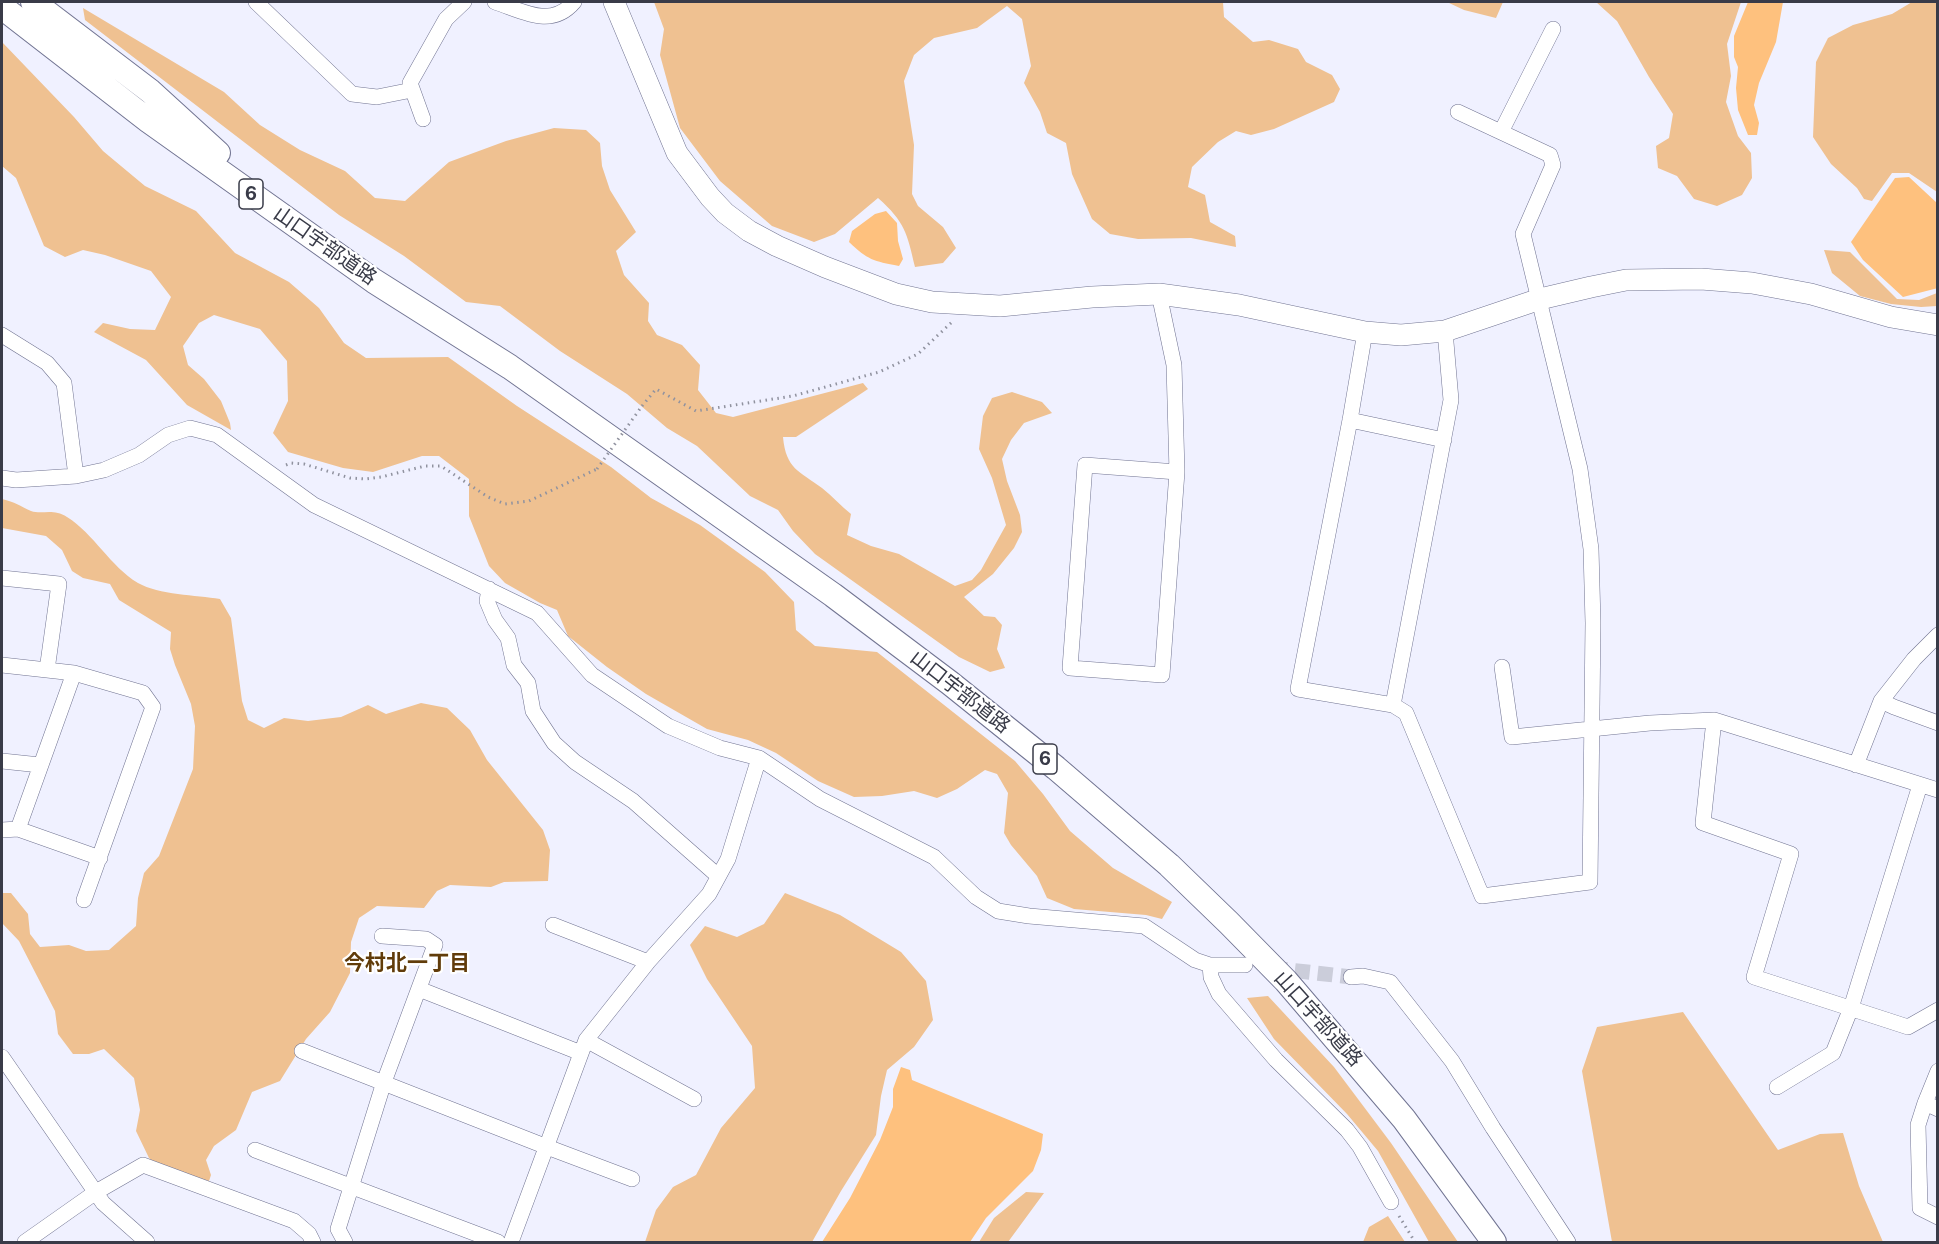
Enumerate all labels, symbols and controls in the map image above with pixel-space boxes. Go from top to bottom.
road number: 6 [239,179,263,209]
street label: 山口宇部道路 [269,202,381,290]
street label: 山口宇部道路 [905,646,1015,738]
road number: 6 [1033,744,1057,774]
district label: 今村北一丁目 [344,951,470,977]
street label: 山口宇部道路 [1269,966,1367,1072]

